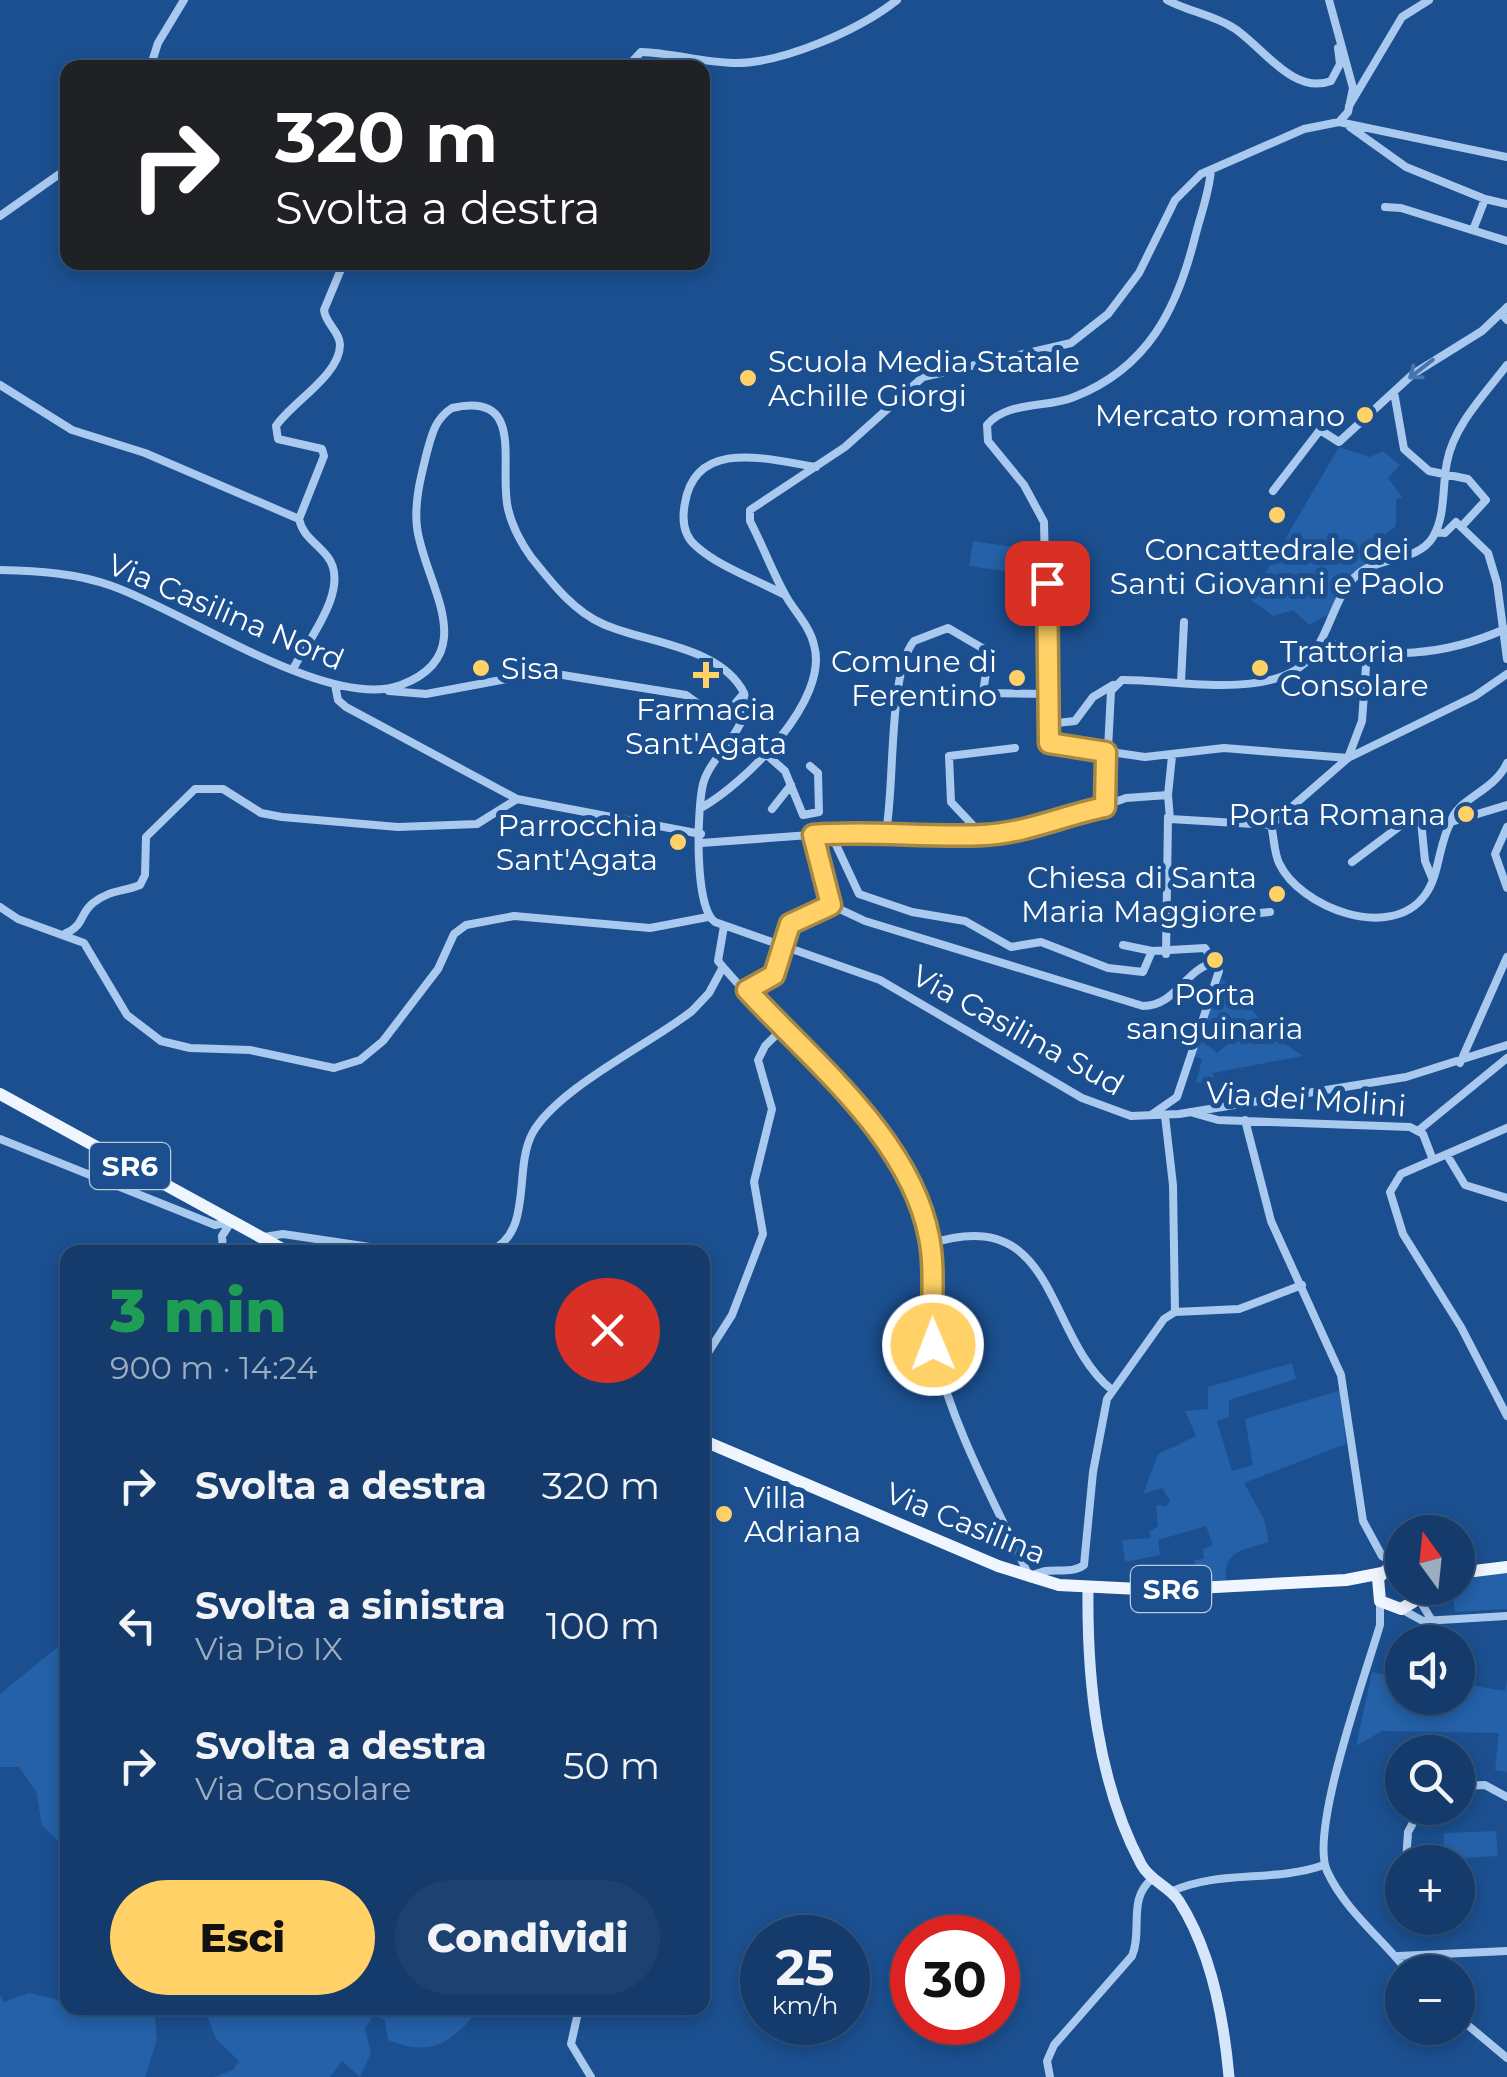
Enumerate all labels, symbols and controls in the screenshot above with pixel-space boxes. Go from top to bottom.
text: 320 m [275,94,498,180]
icon: right [110,100,240,230]
text: Svolta a destra [275,180,601,235]
place label: Scuola Media Statale Achille Giorgi [768,343,1080,414]
one-way arrow [1409,358,1435,380]
marker: Scuola Media Statale Achille Giorgi [737,367,759,389]
place label: Mercato romano [1095,397,1345,434]
marker: Mercato romano [1354,404,1376,426]
marker: Concattedrale dei Santi Giovanni e Paolo [1266,504,1288,526]
place label: Concattedrale dei Santi Giovanni e Paolo [1110,531,1444,602]
pin [1005,541,1090,626]
street label: Via Casilina Nord [102,546,350,678]
icon: arrive [1020,556,1075,611]
place label: Trattoria Consolare [1280,633,1429,704]
place label: Comune di Ferentino [831,643,997,714]
place label: Sisa [501,650,560,687]
marker: Sisa [470,657,492,679]
marker: Trattoria Consolare [1249,657,1271,679]
marker: Farmacia Sant'Agata [695,664,717,686]
marker: Comune di Ferentino [1006,667,1028,689]
place label: Farmacia Sant'Agata [625,691,787,762]
place label: Porta Romana [1228,796,1446,833]
marker: Porta Romana [1455,803,1477,825]
place label: Parrocchia Sant'Agata [496,807,658,878]
marker: Parrocchia Sant'Agata [667,831,689,853]
place label: Chiesa di Santa Maria Maggiore [1021,859,1257,930]
marker: Chiesa di Santa Maria Maggiore [1266,883,1288,905]
marker: Porta sanguinaria [1204,949,1226,971]
street label: Via Casilina Sud [906,957,1130,1103]
place label: Porta sanguinaria [1127,976,1303,1047]
street label: Via dei Molini [1205,1074,1407,1124]
road number: SR6 [90,1143,170,1189]
text: 3 min [110,1274,287,1347]
button: close [555,1278,660,1383]
position arrow [881,1293,985,1397]
text: 900 m · 14:24 [110,1348,317,1387]
icon: right [110,1458,165,1513]
text: Svolta a destra [195,1462,487,1509]
text: 320 m [542,1462,660,1509]
street label: Via Casilina [880,1474,1052,1572]
place label: Villa Adriana [744,1479,861,1550]
marker: Villa Adriana [713,1503,735,1525]
north arrow [1385,1515,1475,1605]
map controls [1385,1515,1475,2045]
road number: SR6 [1131,1566,1211,1612]
text: Svolta a sinistra [195,1582,506,1629]
icon: left [110,1598,165,1653]
text: 100 m [546,1602,660,1649]
button: sound [1385,1625,1475,1715]
text: Via Pio IX [195,1629,343,1668]
text: Svolta a destra [195,1722,487,1769]
button: search [1385,1735,1475,1825]
icon: right [110,1738,165,1793]
text: 50 m [563,1742,660,1789]
text: Via Consolare [195,1769,411,1808]
button: + [1385,1845,1475,1935]
button: Esci [110,1880,375,1995]
button: Condividi [395,1880,660,1995]
speed limit sign: 30 [890,1915,1020,2045]
text: 25 [775,1937,835,1998]
button: − [1385,1955,1475,2045]
text: km/h [772,1990,838,2020]

